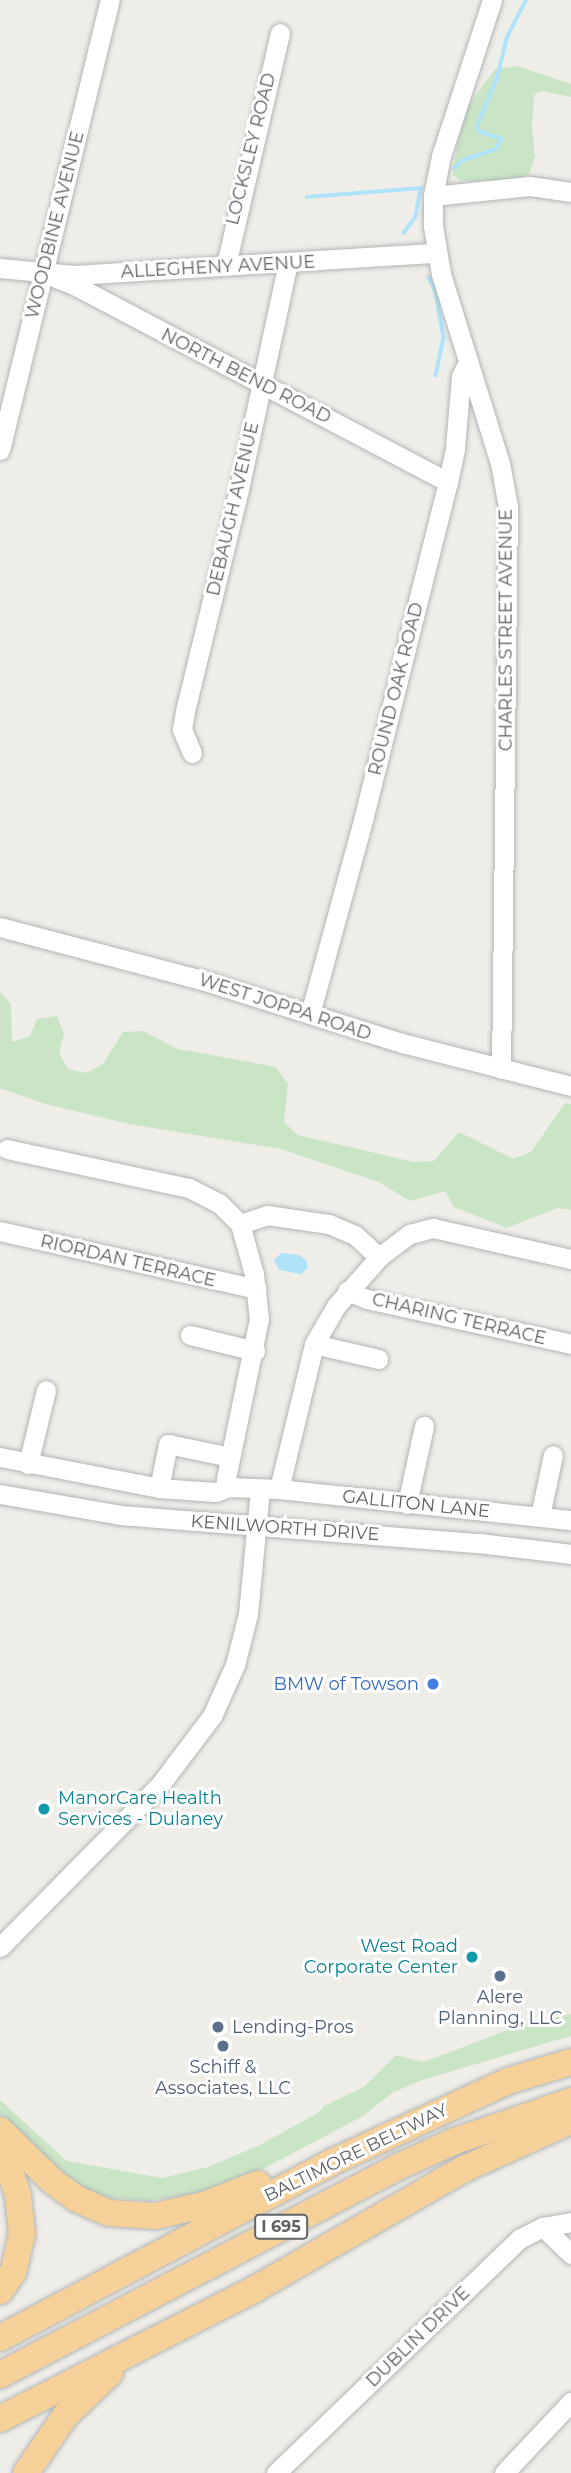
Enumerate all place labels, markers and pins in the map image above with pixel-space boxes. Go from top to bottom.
place label: BMW of Towson [273,1673,419,1695]
marker: BMW of Towson [425,1676,441,1692]
place label: ManorCare Health Services - Dulaney [58,1788,223,1830]
marker: ManorCare Health Services - Dulaney [36,1801,52,1817]
place label: West Road Corporate Center [304,1936,458,1979]
marker: West Road Corporate Center [464,1949,480,1965]
marker: Alere Planning, LLC [492,1968,508,1984]
place label: Alere Planning, LLC [438,1987,562,2030]
place label: Lending-Pros [232,2016,353,2038]
marker: Lending-Pros [210,2019,226,2035]
marker: Schiff & Associates, LLC [215,2038,231,2054]
place label: Schiff & Associates, LLC [155,2057,291,2100]

